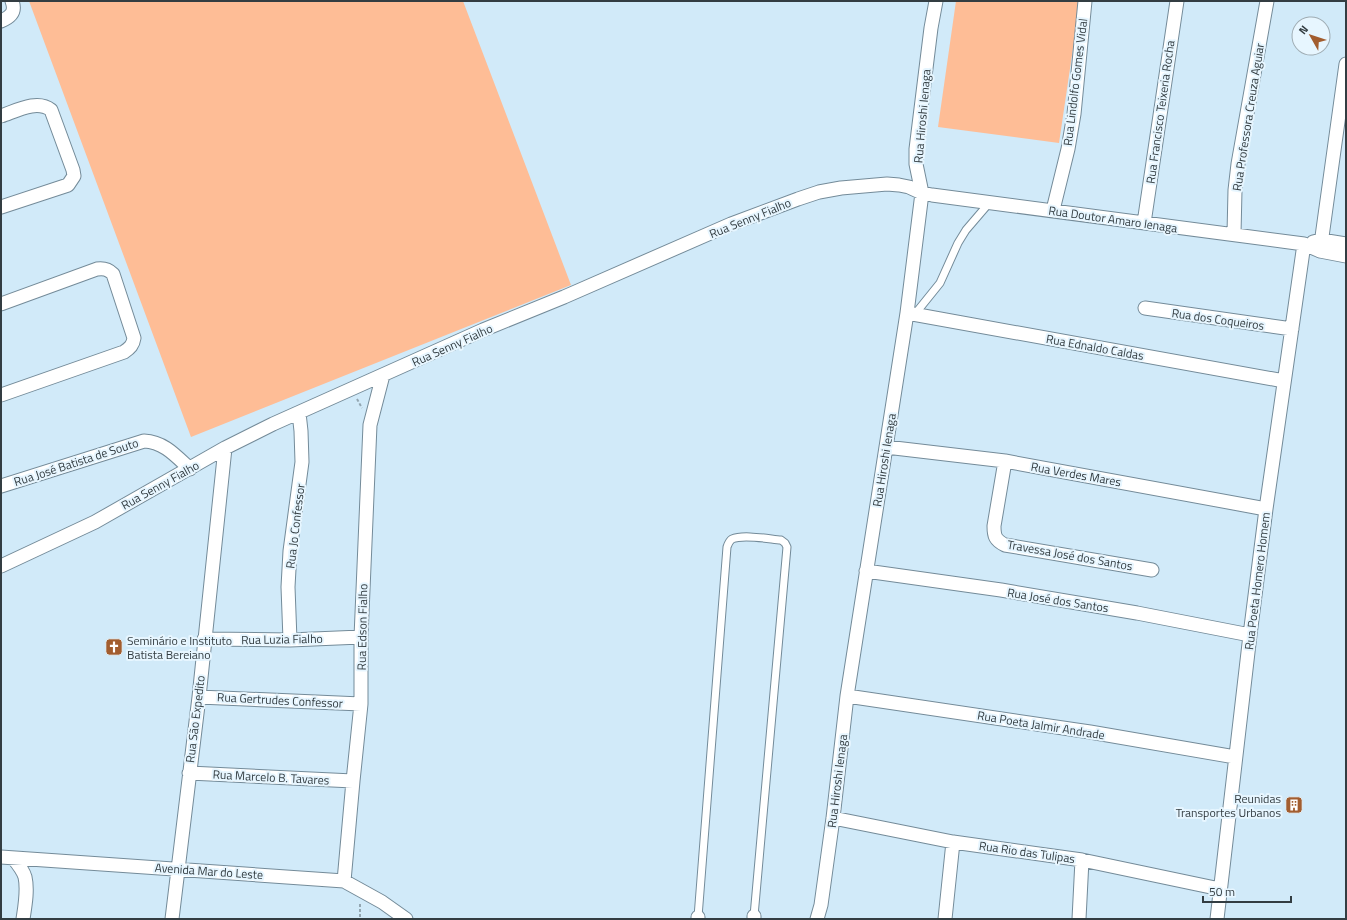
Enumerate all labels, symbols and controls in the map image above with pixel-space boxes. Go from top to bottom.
north arrow [1291,16,1331,56]
street label: Rua Lindolfo Gomes Vidal [1058,17,1092,147]
text: N [1295,22,1312,38]
street label: Rua Francisco Teixeria Rocha [1141,39,1179,185]
street label: Rua Professora Creuza Aguiar [1227,42,1269,192]
street label: Rua Hiroshi Ienaga [908,68,936,164]
street label: Rua Senny Fialho [706,193,794,243]
street label: Rua Doutor Amaro Ienaga [1047,201,1179,237]
street label: Rua dos Coqueiros [1170,303,1266,335]
street label: Rua Senny Fialho [409,319,495,371]
street label: Rua Ednaldo Caldas [1045,329,1146,365]
street label: Rua Hiroshi Ienaga [867,412,901,508]
street label: Rua José Batista de Souto [11,433,141,491]
street label: Rua Senny Fialho [117,456,203,514]
street label: Rua Verdes Mares [1029,457,1123,491]
street label: Rua Jo Confessor [280,482,310,570]
street label: Rua Poeta Homero Homem [1239,511,1275,651]
street label: Travessa José dos Santos [1006,535,1135,575]
street label: Rua Edson Fialho [352,583,372,671]
street label: Rua José dos Santos [1006,583,1110,617]
street label: Rua Luzia Fialho [241,629,323,649]
place label: Seminário e Instituto Batista Bereiano [127,631,232,664]
church icon: Seminário e Instituto Batista Bereiano [104,637,124,657]
street label: Rua São Expedito [180,674,210,764]
street label: Rua Gertrudes Confessor [217,687,343,713]
street label: Rua Poeta Jalmir Andrade [976,706,1106,744]
street label: Rua Hiroshi Ienaga [822,733,852,829]
street label: Rua Marcelo B. Tavares [212,764,330,790]
place label: Reunidas Transportes Urbanos [1176,789,1281,822]
building icon: Reunidas Transportes Urbanos [1284,795,1304,815]
street label: Rua Rio das Tulipas [978,836,1077,868]
street label: Avenida Mar do Leste [154,858,264,884]
scale bar [1203,878,1291,904]
text: 50 m [1209,882,1235,901]

